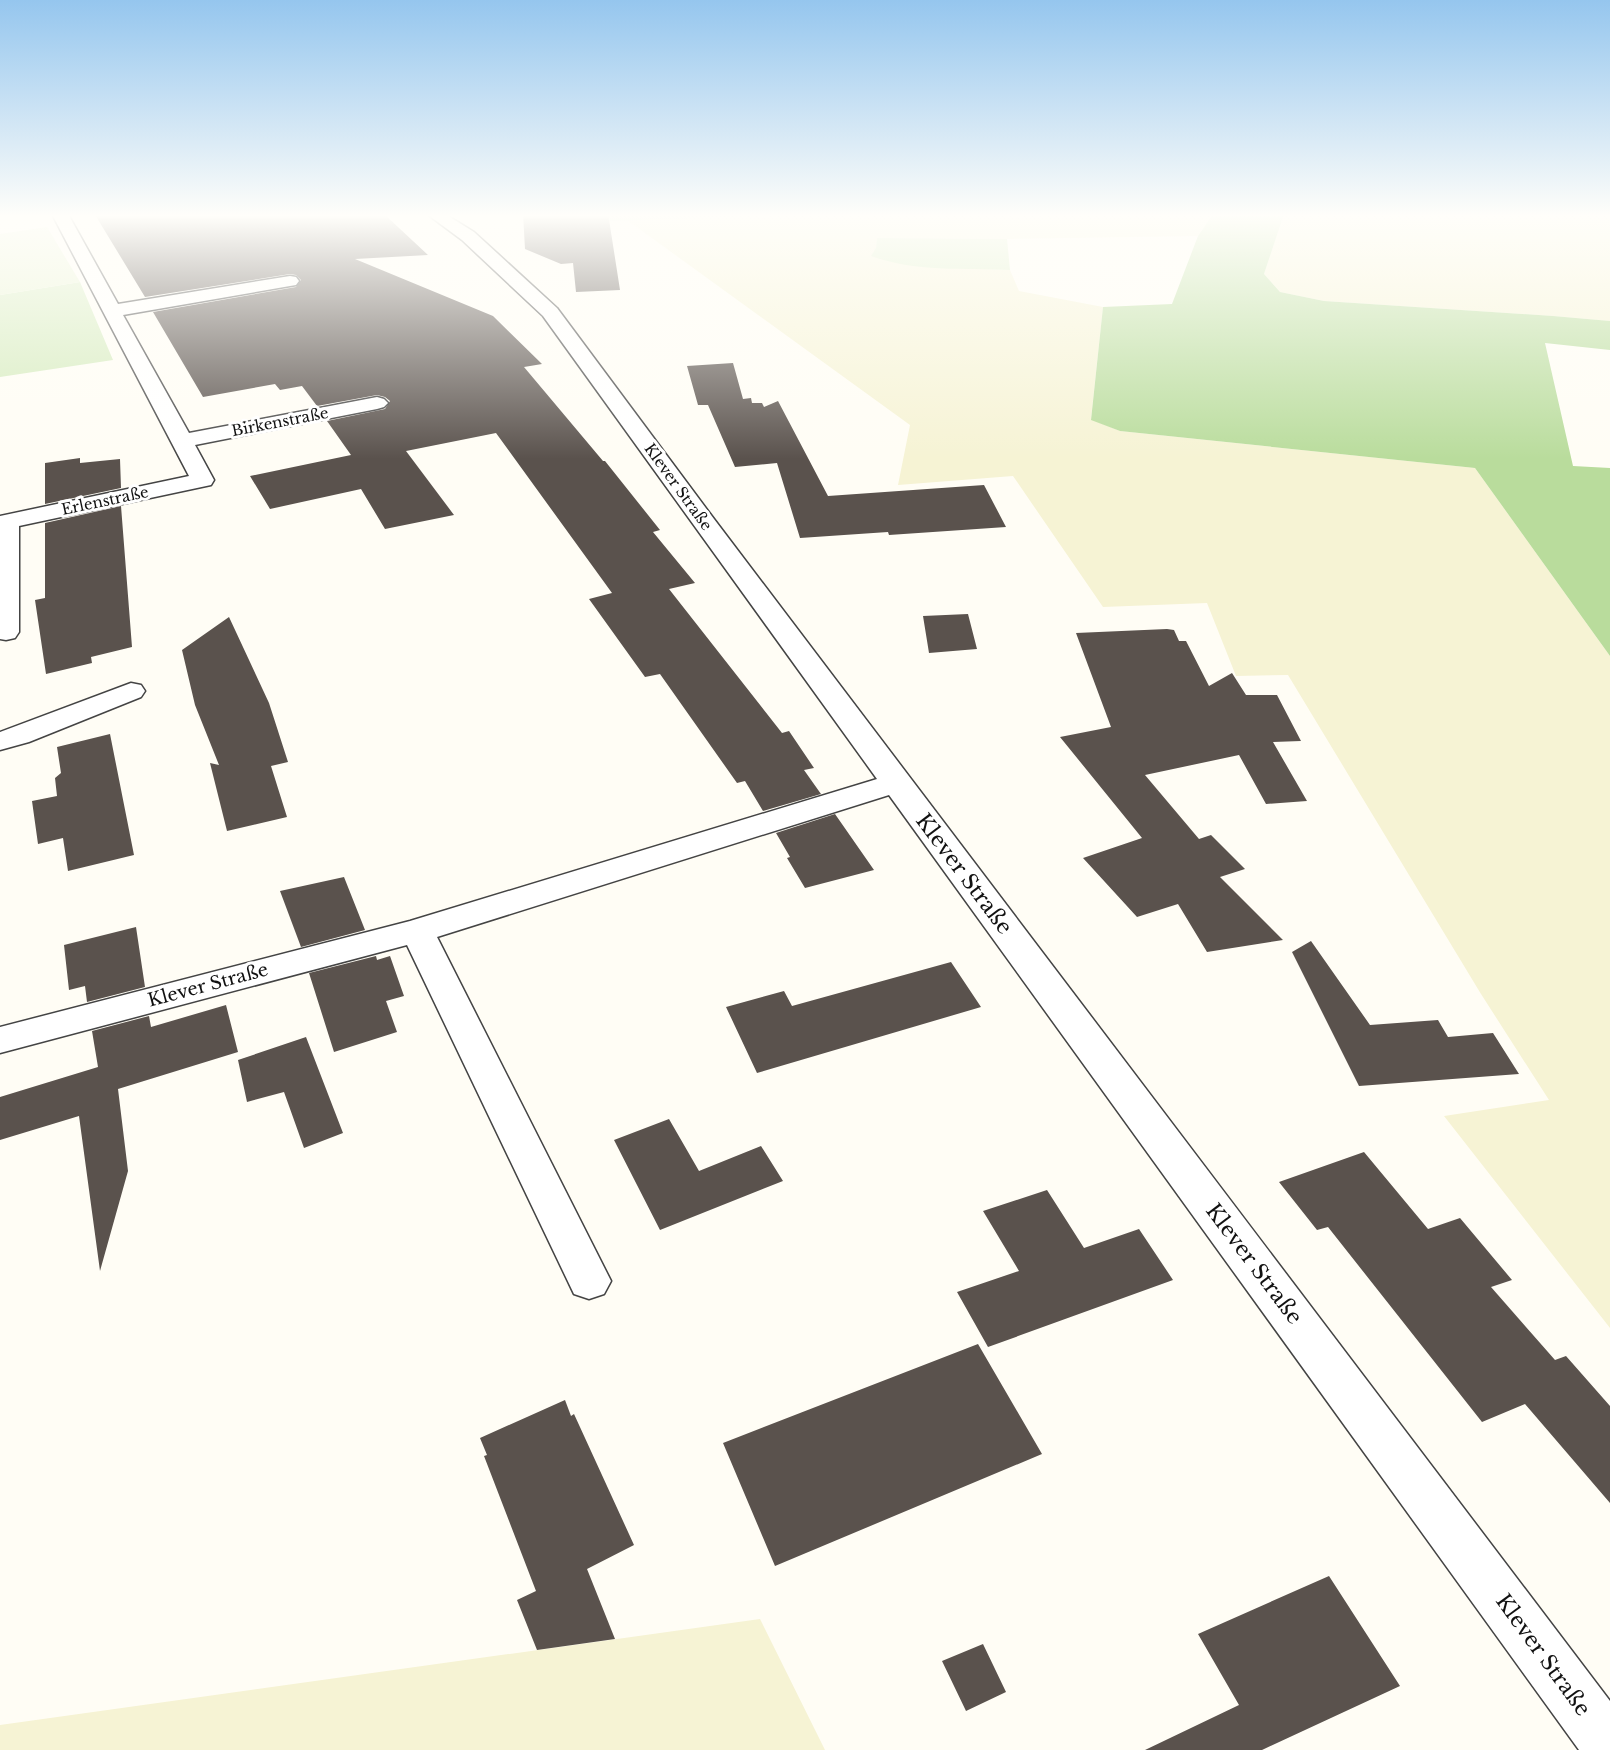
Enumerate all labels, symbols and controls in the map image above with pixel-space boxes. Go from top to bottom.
street label: Birkenstraße [230,403,330,440]
street label: Klever Straße [640,439,716,534]
street label: Erlenstraße [60,482,150,519]
street label: Klever Straße [910,809,1018,939]
street label: Klever Straße [145,958,271,1012]
street label: Klever Straße [1200,1199,1308,1329]
street label: Klever Straße [1490,1589,1596,1721]

